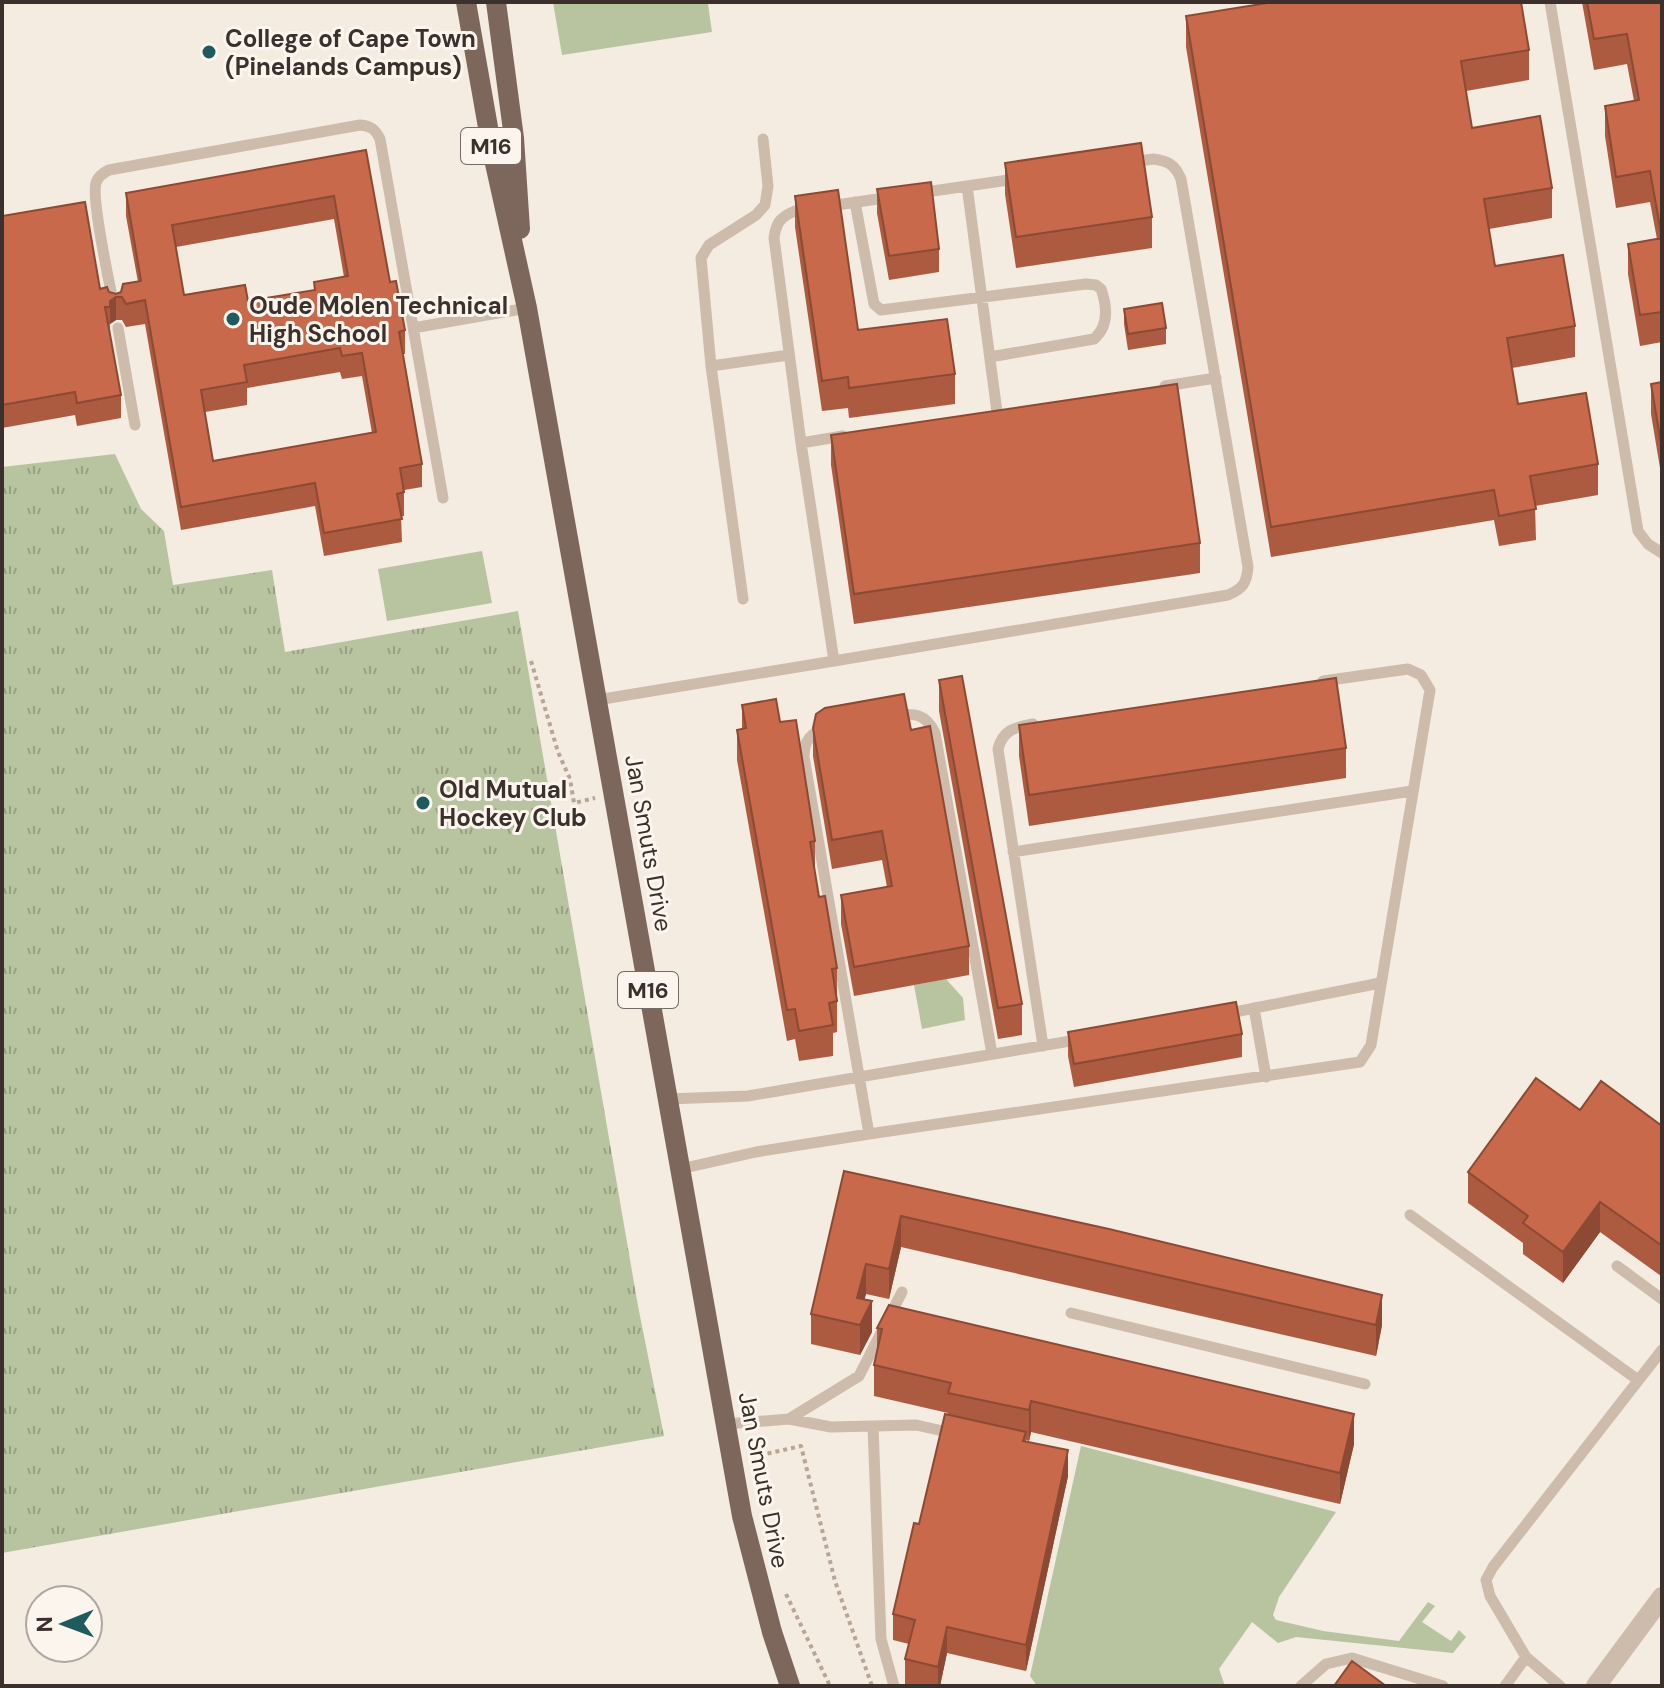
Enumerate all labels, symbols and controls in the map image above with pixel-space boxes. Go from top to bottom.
place label: College of Cape Town (Pinelands Campus) [225,23,476,82]
marker: College of Cape Town (Pinelands Campus) [200,43,218,61]
road number: M16 [461,128,521,164]
place label: Oude Molen Technical High School [249,290,508,349]
marker: Oude Molen Technical High School [224,310,242,328]
street label: Jan Smuts Drive [618,752,680,934]
place label: Old Mutual Hockey Club [439,774,587,833]
marker: Old Mutual Hockey Club [414,794,432,812]
road number: M16 [618,972,678,1008]
street label: Jan Smuts Drive [732,1389,796,1571]
north arrow [24,1584,104,1664]
text: N [30,1616,59,1633]

